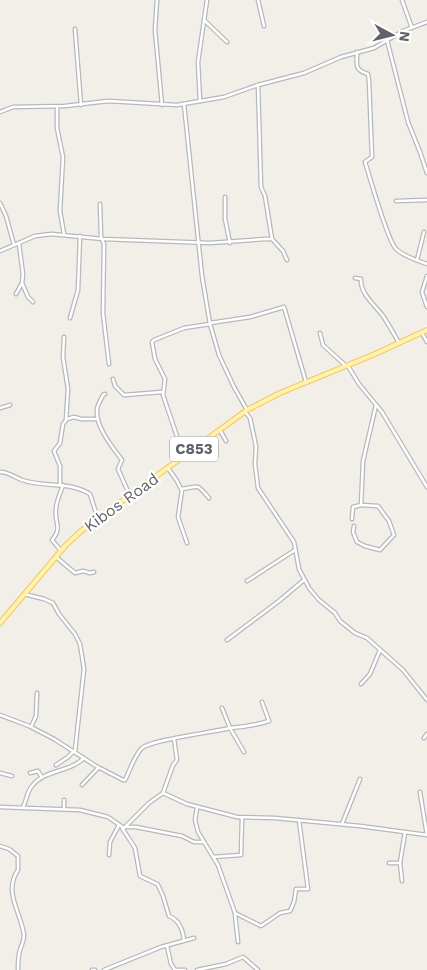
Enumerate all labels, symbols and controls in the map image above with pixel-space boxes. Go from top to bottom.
north arrow [367,10,417,60]
text: N [396,30,413,43]
road number: C853 [170,436,218,462]
street label: Kibos Road [80,469,162,536]

